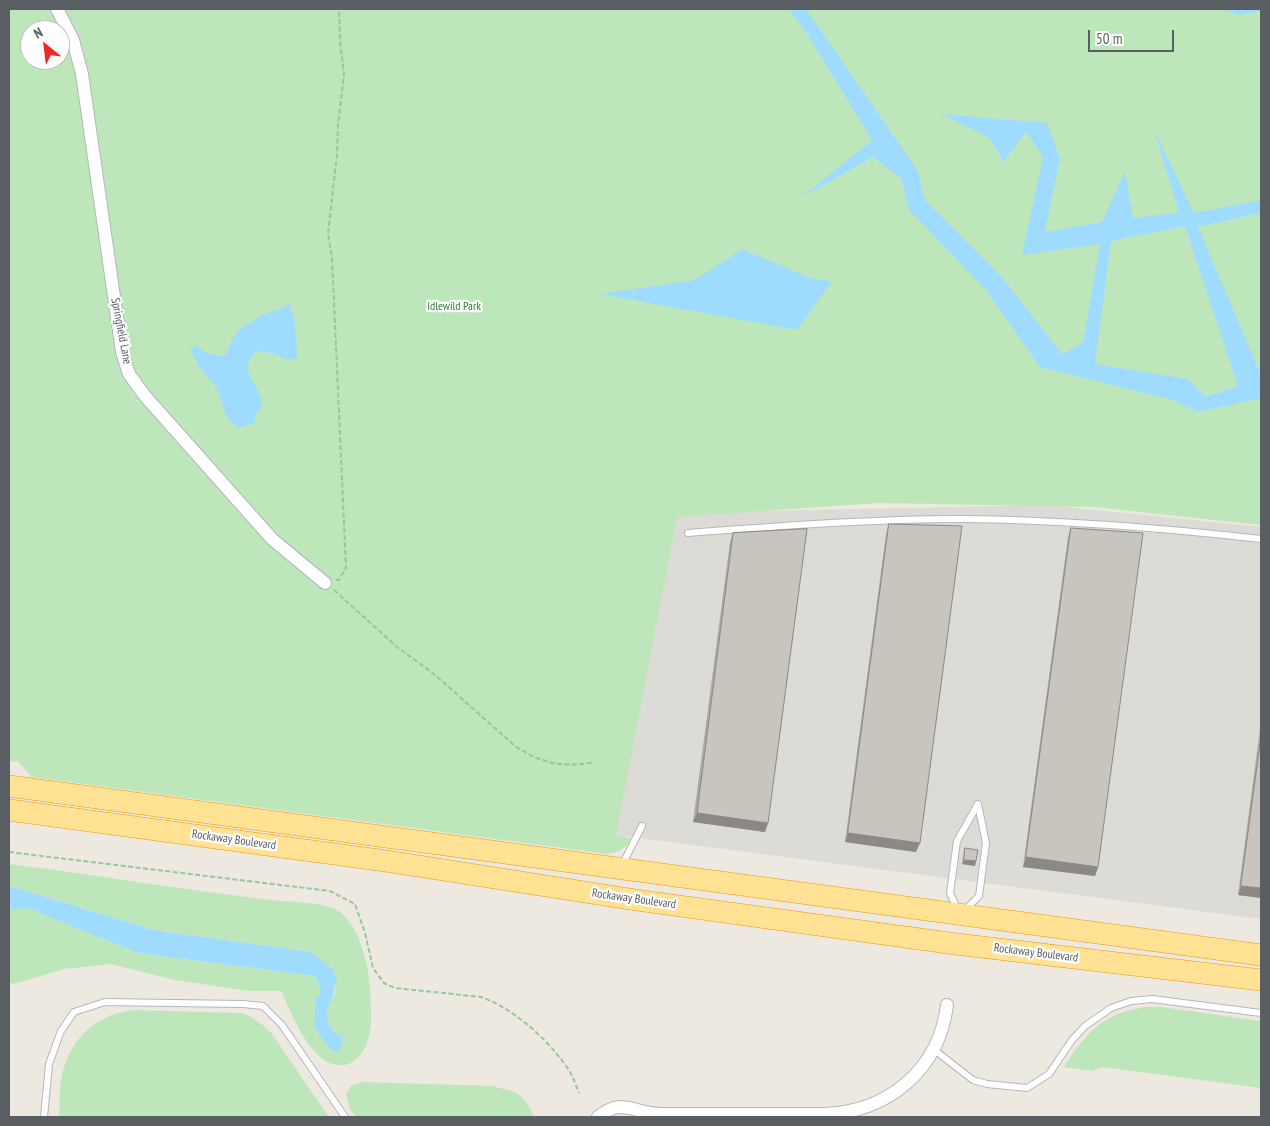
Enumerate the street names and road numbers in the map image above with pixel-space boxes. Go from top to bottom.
street label: Springfield Lane [108,297,134,365]
street label: Rockaway Boulevard [191,827,277,853]
street label: Rockaway Boulevard [591,886,677,912]
street label: Rockaway Boulevard [993,941,1079,965]

